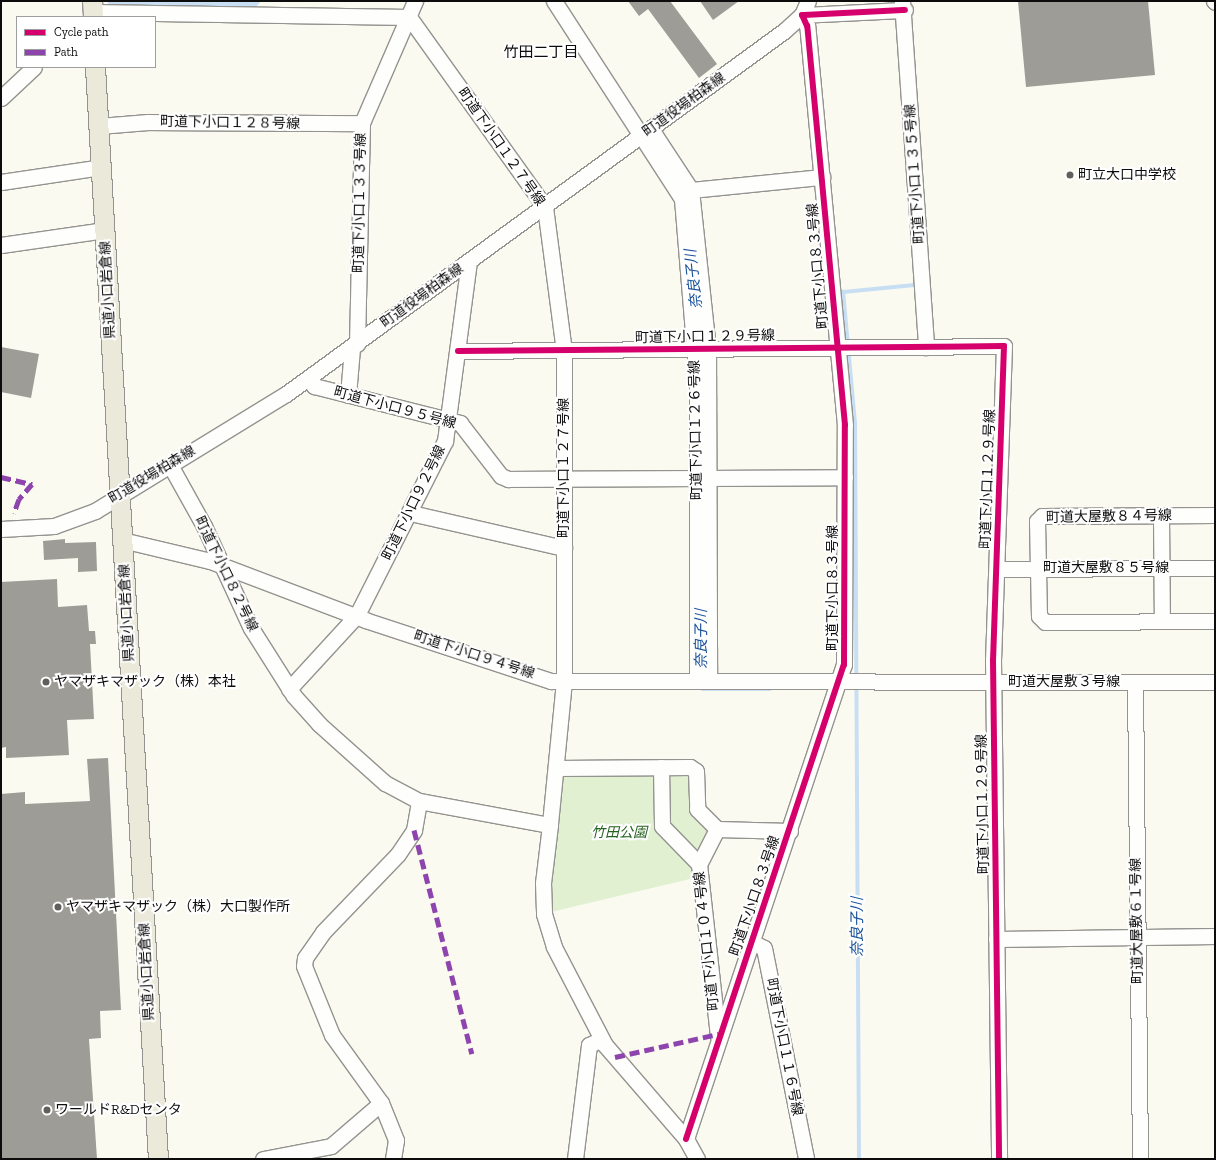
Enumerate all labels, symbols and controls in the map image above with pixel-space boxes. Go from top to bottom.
legend [16,16,156,68]
text: Cycle path [54,25,108,39]
district label: 竹田二丁目 [504,44,578,62]
text: Path [54,45,78,59]
street label: 町道役場柏森線 [639,69,729,141]
street label: 町道下小口１２７号線 [454,85,548,209]
street label: 町道下小口１３５号線 [902,104,928,244]
street label: 町道下小口１２８号線 [160,113,300,133]
street label: 町道下小口１３３号線 [350,133,370,273]
place label: 町立大口中学校 [1078,167,1176,183]
marker: 町立大口中学校 [1065,170,1075,180]
street label: 町道下小口８３号線 [804,203,832,329]
street label: 県道小口岩倉線 [97,241,119,339]
water label: 奈良子川 [682,248,706,310]
street label: 町道役場柏森線 [377,260,467,332]
street label: 町道下小口１２９号線 [635,327,775,347]
street label: 町道下小口１２６号線 [686,360,706,500]
street label: 町道下小口９５号線 [332,384,458,432]
street label: 町道下小口１２７号線 [556,398,572,538]
street label: 町道下小口１２９号線 [977,409,999,549]
street label: 町道役場柏森線 [106,443,198,507]
street label: 町道下小口９２号線 [379,443,449,563]
street label: 町道大屋敷８４号線 [1046,508,1172,526]
street label: 町道下小口８２号線 [191,514,261,634]
street label: 町道下小口８３号線 [825,525,841,651]
street label: 町道大屋敷８５号線 [1043,560,1169,576]
street label: 県道小口岩倉線 [116,564,138,662]
water label: 奈良子川 [693,609,711,669]
street label: 町道下小口９４号線 [411,628,537,682]
place label: ヤマザキマザック（株）本社 [54,674,236,690]
street label: 町道大屋敷３号線 [1008,674,1120,690]
marker: ヤマザキマザック（株）本社 [41,677,51,687]
street label: 町道下小口１２９号線 [973,734,993,874]
park label: 竹田公園 [591,825,647,841]
street label: 町道下小口８３号線 [727,834,783,958]
street label: 町道大屋敷６１号線 [1128,858,1146,984]
street label: 町道下小口１０４号線 [691,871,723,1011]
water label: 奈良子川 [849,897,867,957]
place label: ヤマザキマザック（株）大口製作所 [66,899,290,915]
marker: ヤマザキマザック（株）大口製作所 [53,902,63,912]
street label: 県道小口岩倉線 [136,923,158,1021]
street label: 町道下小口１１６号線 [762,977,806,1117]
place label: ワールドR&Dセンタ [55,1102,182,1118]
marker: ワールドR&Dセンタ [42,1105,52,1115]

